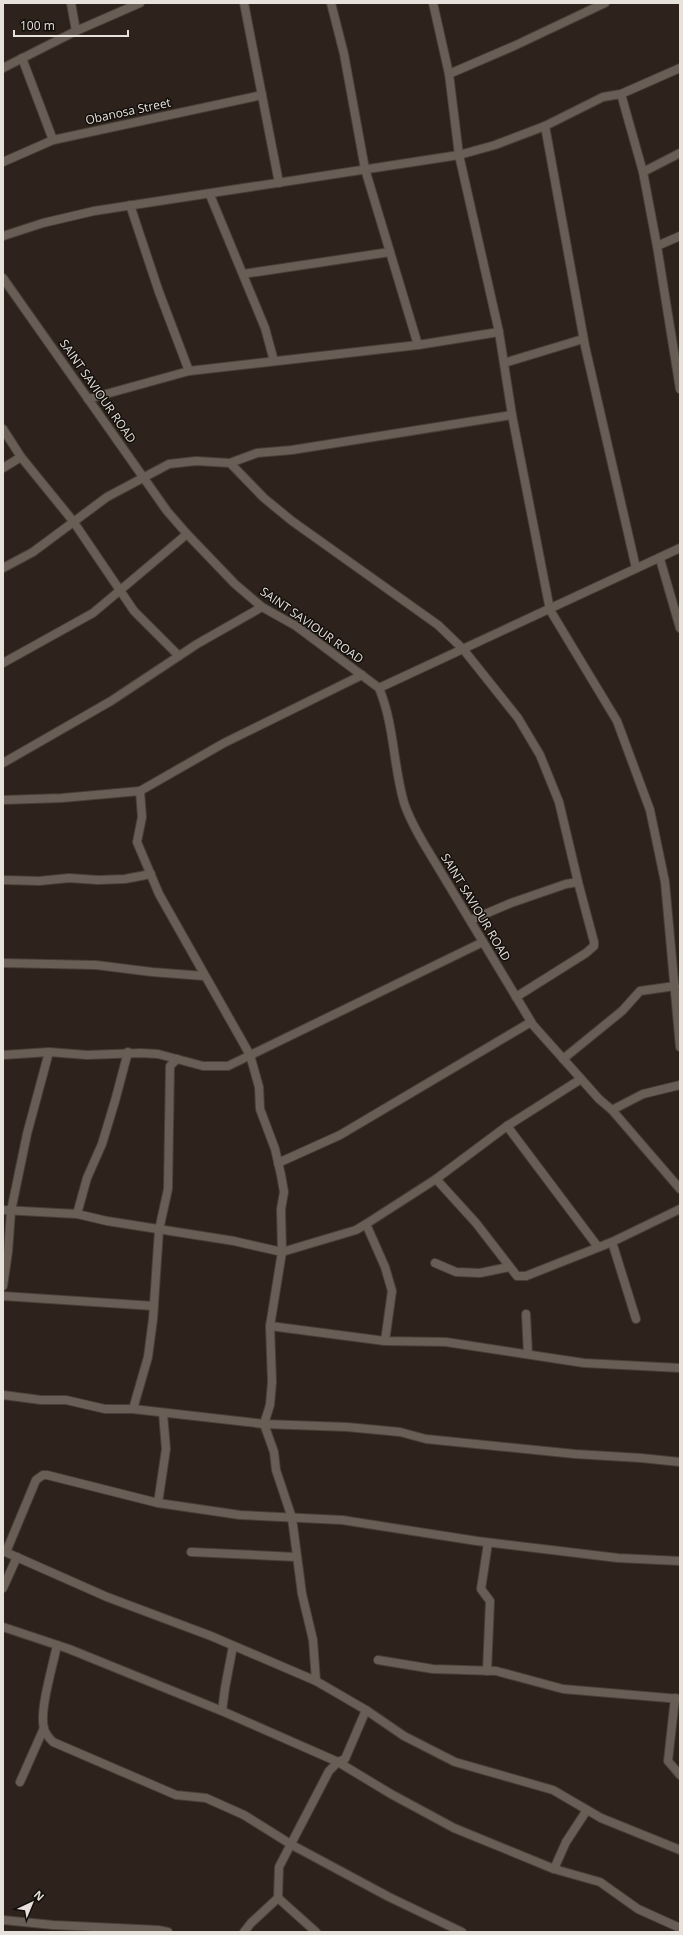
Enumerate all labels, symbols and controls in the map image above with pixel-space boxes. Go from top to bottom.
scale bar [14,12,128,38]
text: 100 m [20,17,55,34]
street label: Obanosa Street [84,94,172,128]
street label: SAINT SAVIOUR ROAD [56,336,140,446]
street label: SAINT SAVIOUR ROAD [257,583,367,667]
street label: SAINT SAVIOUR ROAD [437,850,515,964]
north arrow [12,1883,52,1923]
text: N [31,1887,48,1904]

